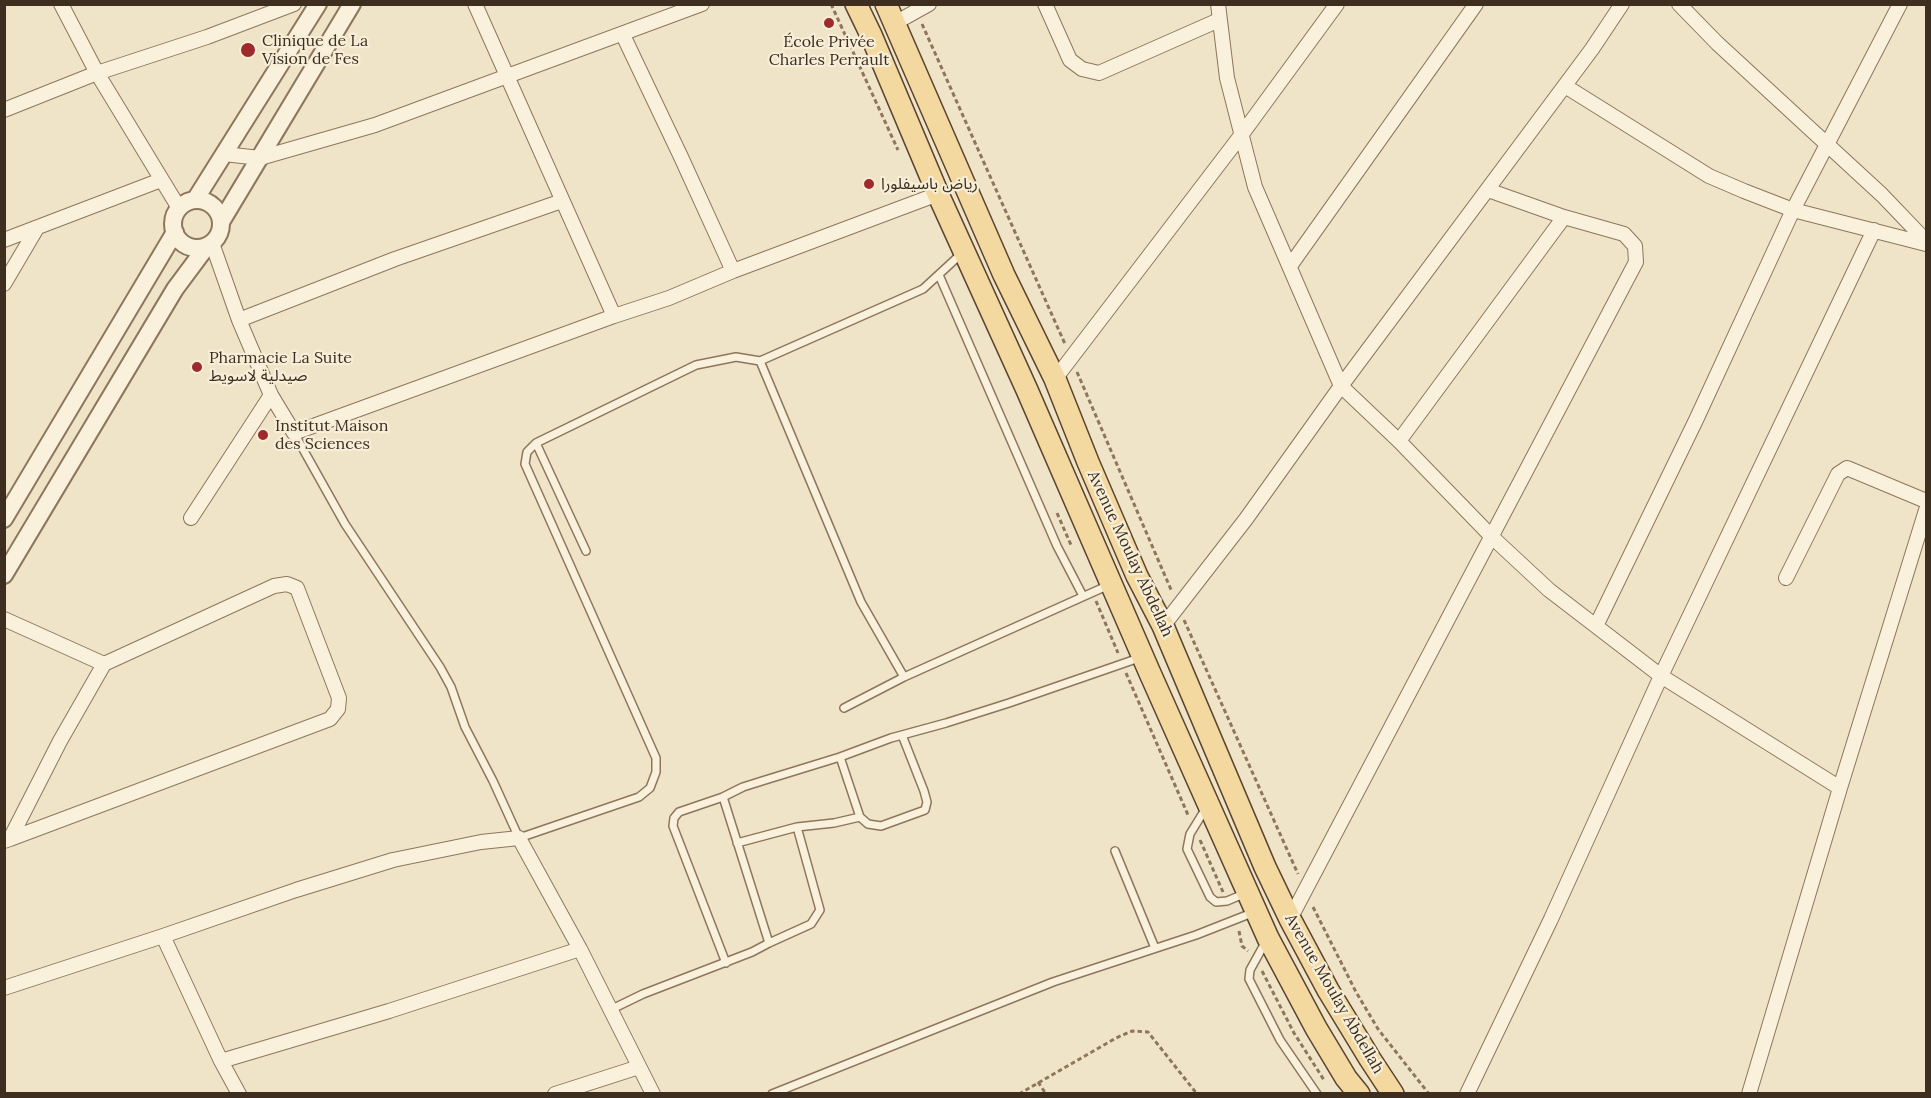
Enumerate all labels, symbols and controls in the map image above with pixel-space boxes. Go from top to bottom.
marker: École Privée Charles Perrault [822,16,836,30]
place label: Clinique de La Vision de Fes [262,31,368,69]
place label: École Privée Charles Perrault [769,32,889,70]
marker: Clinique de La Vision de Fes [239,41,257,59]
place label: رياض باسيفلورا [881,174,978,194]
marker: رياض باسيفلورا [862,177,876,191]
place label: Pharmacie La Suite صيدلية لاسويط [209,348,352,386]
marker: Pharmacie La Suite صيدلية لاسويط [190,360,204,374]
place label: Institut Maison des Sciences [275,416,388,454]
marker: Institut Maison des Sciences [256,428,270,442]
street label: Avenue Moulay Abdellah [1083,468,1177,640]
street label: Avenue Moulay Abdellah [1280,911,1388,1077]

